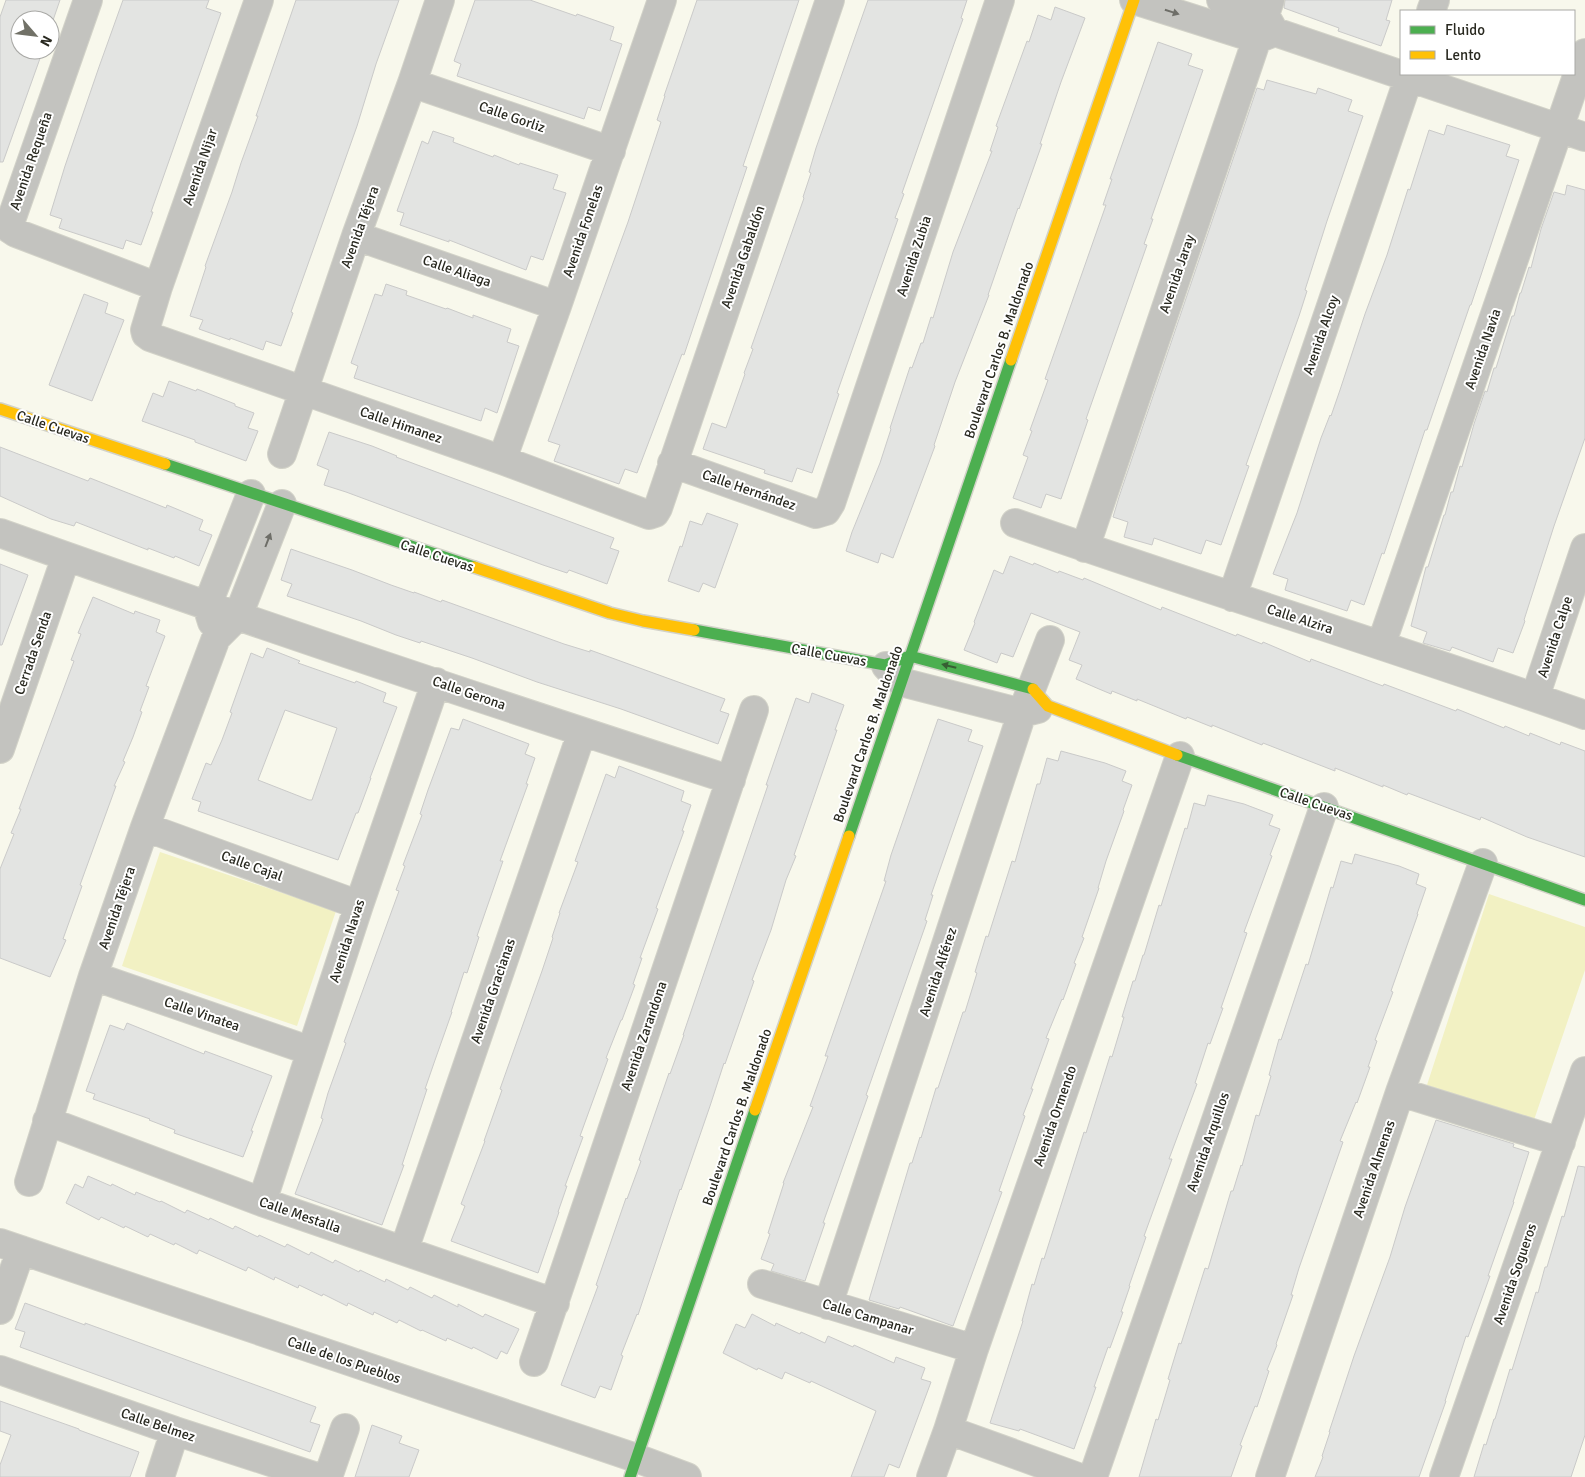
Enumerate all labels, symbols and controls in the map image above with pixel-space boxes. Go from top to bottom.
one-way arrow [1164,9,1179,16]
north arrow [10,10,60,60]
legend [1400,10,1575,75]
text: Fluido [1445,21,1485,39]
text: N [36,33,56,49]
text: Lento [1445,46,1481,64]
street label: Calle Gorliz [477,98,547,136]
street label: Avenida Requeña [6,110,56,212]
street label: Avenida Nijar [179,126,221,208]
street label: Avenida Fonelas [559,182,607,280]
street label: Avenida Téjera [337,184,383,270]
street label: Avenida Gabaldón [717,203,769,311]
street label: Avenida Zubia [893,213,935,299]
street label: Avenida Jaray [1156,232,1199,316]
street label: Calle Aliaga [421,251,493,291]
street label: Boulevard Carlos B. Maldonado [961,259,1037,441]
street label: Avenida Alcoy [1299,293,1343,377]
street label: Avenida Navia [1461,306,1505,392]
street label: Calle Himanez [358,403,444,447]
street label: Calle Cuevas [14,407,92,447]
street label: Calle Hernández [700,466,798,514]
one-way arrow [264,532,272,547]
street label: Calle Cuevas [398,536,476,576]
street label: Avenida Calpe [1534,594,1576,680]
street label: Calle Alzira [1265,600,1335,638]
street label: Cerrada Senda [11,609,55,697]
street label: Calle Cuevas [790,640,868,670]
street label: Boulevard Carlos B. Maldonado [830,643,906,825]
one-way arrow [941,662,956,670]
street label: Calle Gerona [430,673,508,713]
street label: Calle Cuevas [1277,784,1355,824]
street label: Calle Cajal [219,847,285,885]
street label: Avenida Téjera [95,864,139,952]
street label: Avenida Navas [326,897,368,985]
street label: Avenida Alférez [916,925,960,1019]
street label: Avenida Gracianas [467,936,519,1046]
street label: Avenida Zarandona [617,979,671,1093]
street label: Calle Vinatea [162,993,242,1035]
street label: Boulevard Carlos B. Maldonado [699,1026,775,1208]
street label: Avenida Ormendo [1030,1063,1080,1169]
street label: Avenida Arquillos [1183,1090,1233,1194]
street label: Avenida Almenas [1349,1118,1399,1220]
street label: Calle Mestalla [257,1193,343,1237]
street label: Avenida Sogueros [1490,1221,1540,1327]
street label: Calle Campanar [820,1295,916,1339]
street label: Calle de los Pueblos [285,1333,403,1387]
street label: Calle Belmez [119,1404,197,1446]

